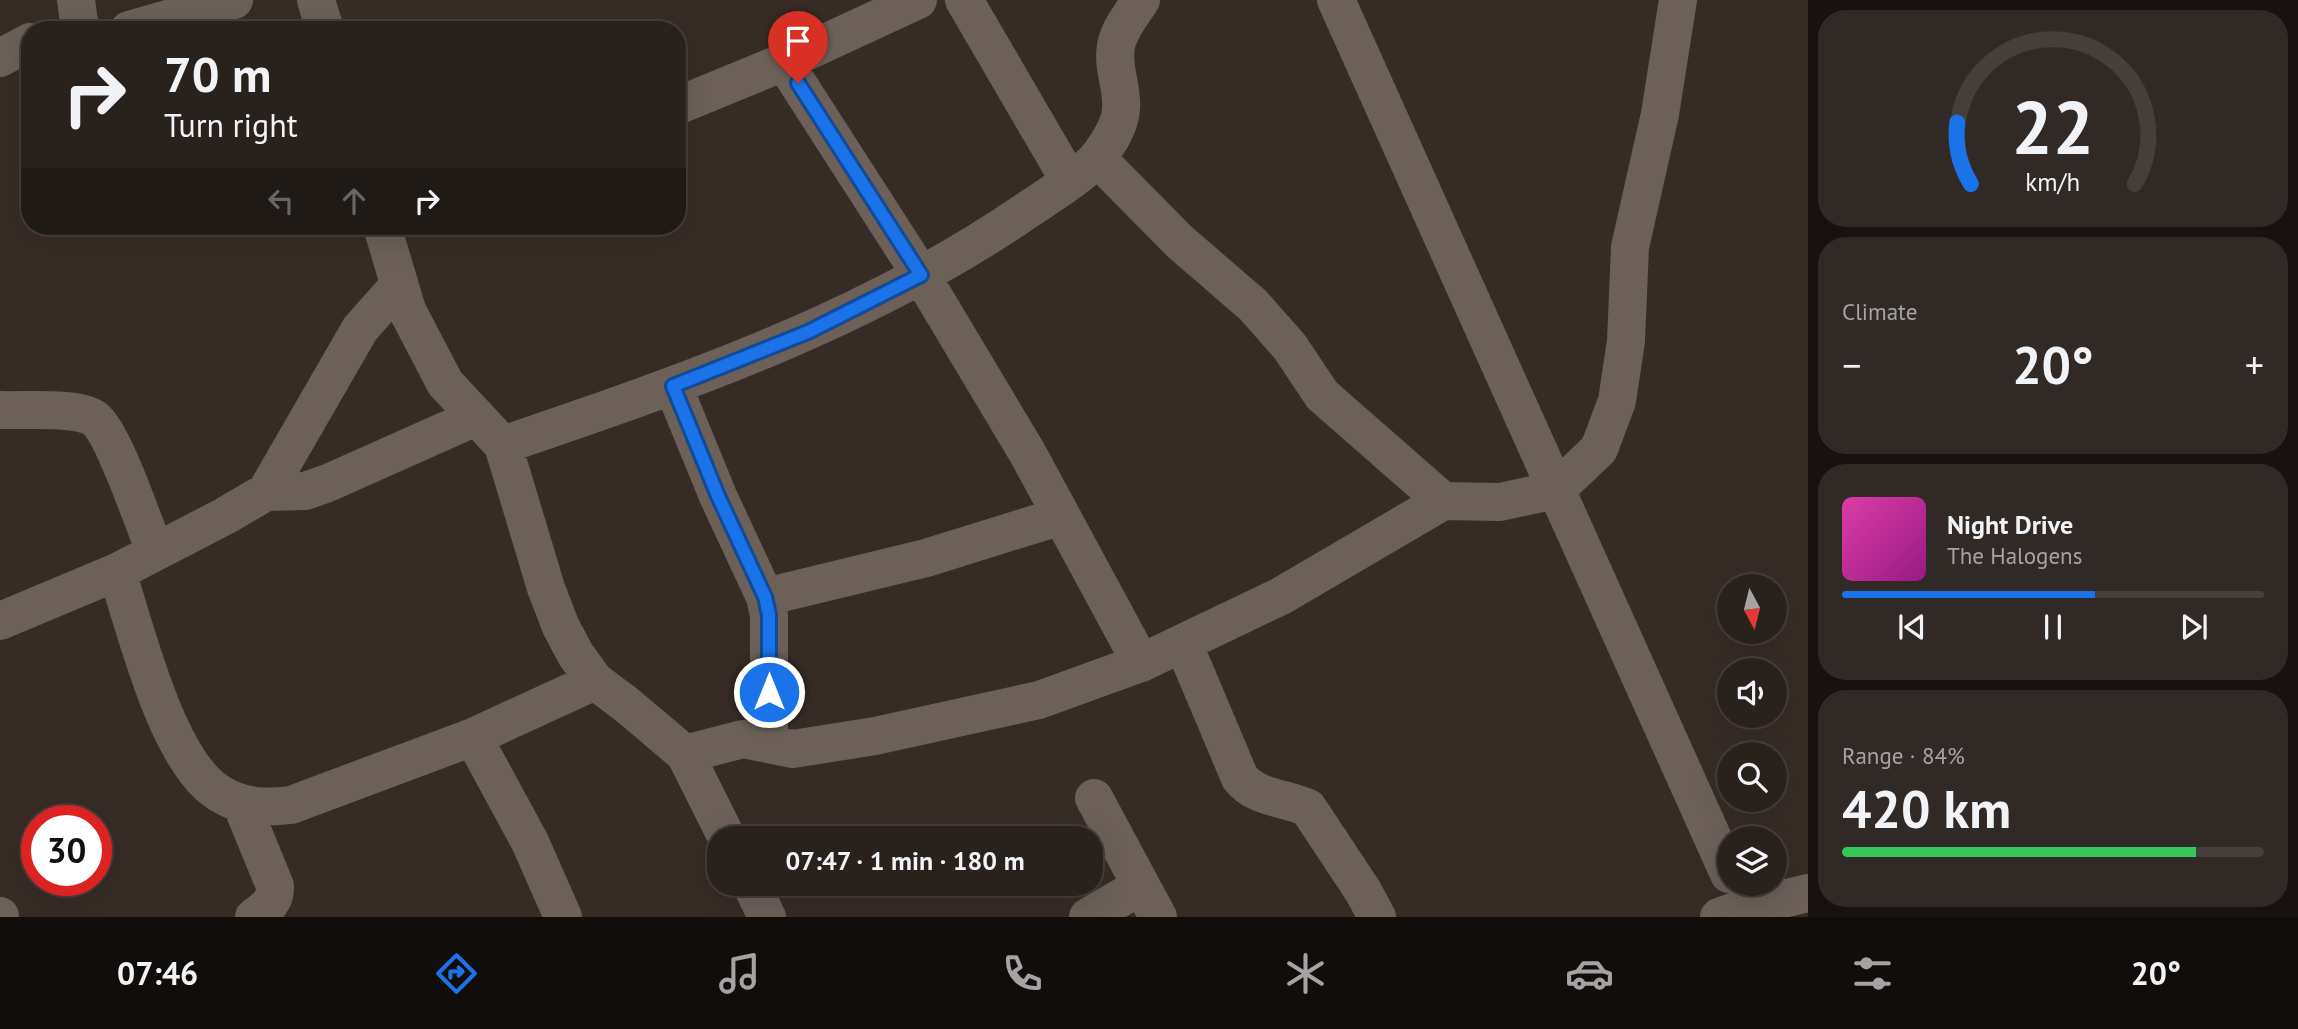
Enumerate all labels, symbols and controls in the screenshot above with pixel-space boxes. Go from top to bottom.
pin [768,11,828,83]
icon: arrive [779,22,817,60]
text: 70 m [164,42,271,106]
icon: right [49,49,140,140]
text: 22 [2012,81,2094,175]
text: Turn right [164,104,298,146]
text: km/h [2026,166,2080,198]
icon: left [262,182,300,220]
icon: ahead [335,182,373,220]
icon: right [408,182,446,220]
text: Climate [1842,297,1917,326]
text: 20° [2012,331,2094,398]
text: − [1842,340,1861,389]
text: + [2245,340,2264,389]
text: Night Drive [1947,508,2073,541]
text: The Halogens [1947,541,2082,570]
north arrow [1717,574,1787,644]
map controls [1717,574,1787,896]
icon: previous [1893,608,1931,646]
icon: pause [2034,608,2072,646]
icon: next [2175,608,2213,646]
position arrow [732,655,806,729]
button: sound [1717,658,1787,728]
text: Range · 84% [1842,741,1965,770]
button: search [1717,742,1787,812]
text: 420 km [1842,775,2011,842]
speed limit sign: 30 [21,805,112,896]
button: layers [1717,826,1787,896]
text: 07:47 · 1 min · 180 m [785,844,1025,877]
icon: directions [432,949,481,998]
icon: music [715,949,764,998]
icon: phone [998,949,1047,998]
icon: climate [1281,949,1330,998]
icon: car [1565,949,1614,998]
icon: filters [1848,949,1897,998]
text: 07:46 [117,952,198,994]
text: 20° [2131,952,2181,994]

